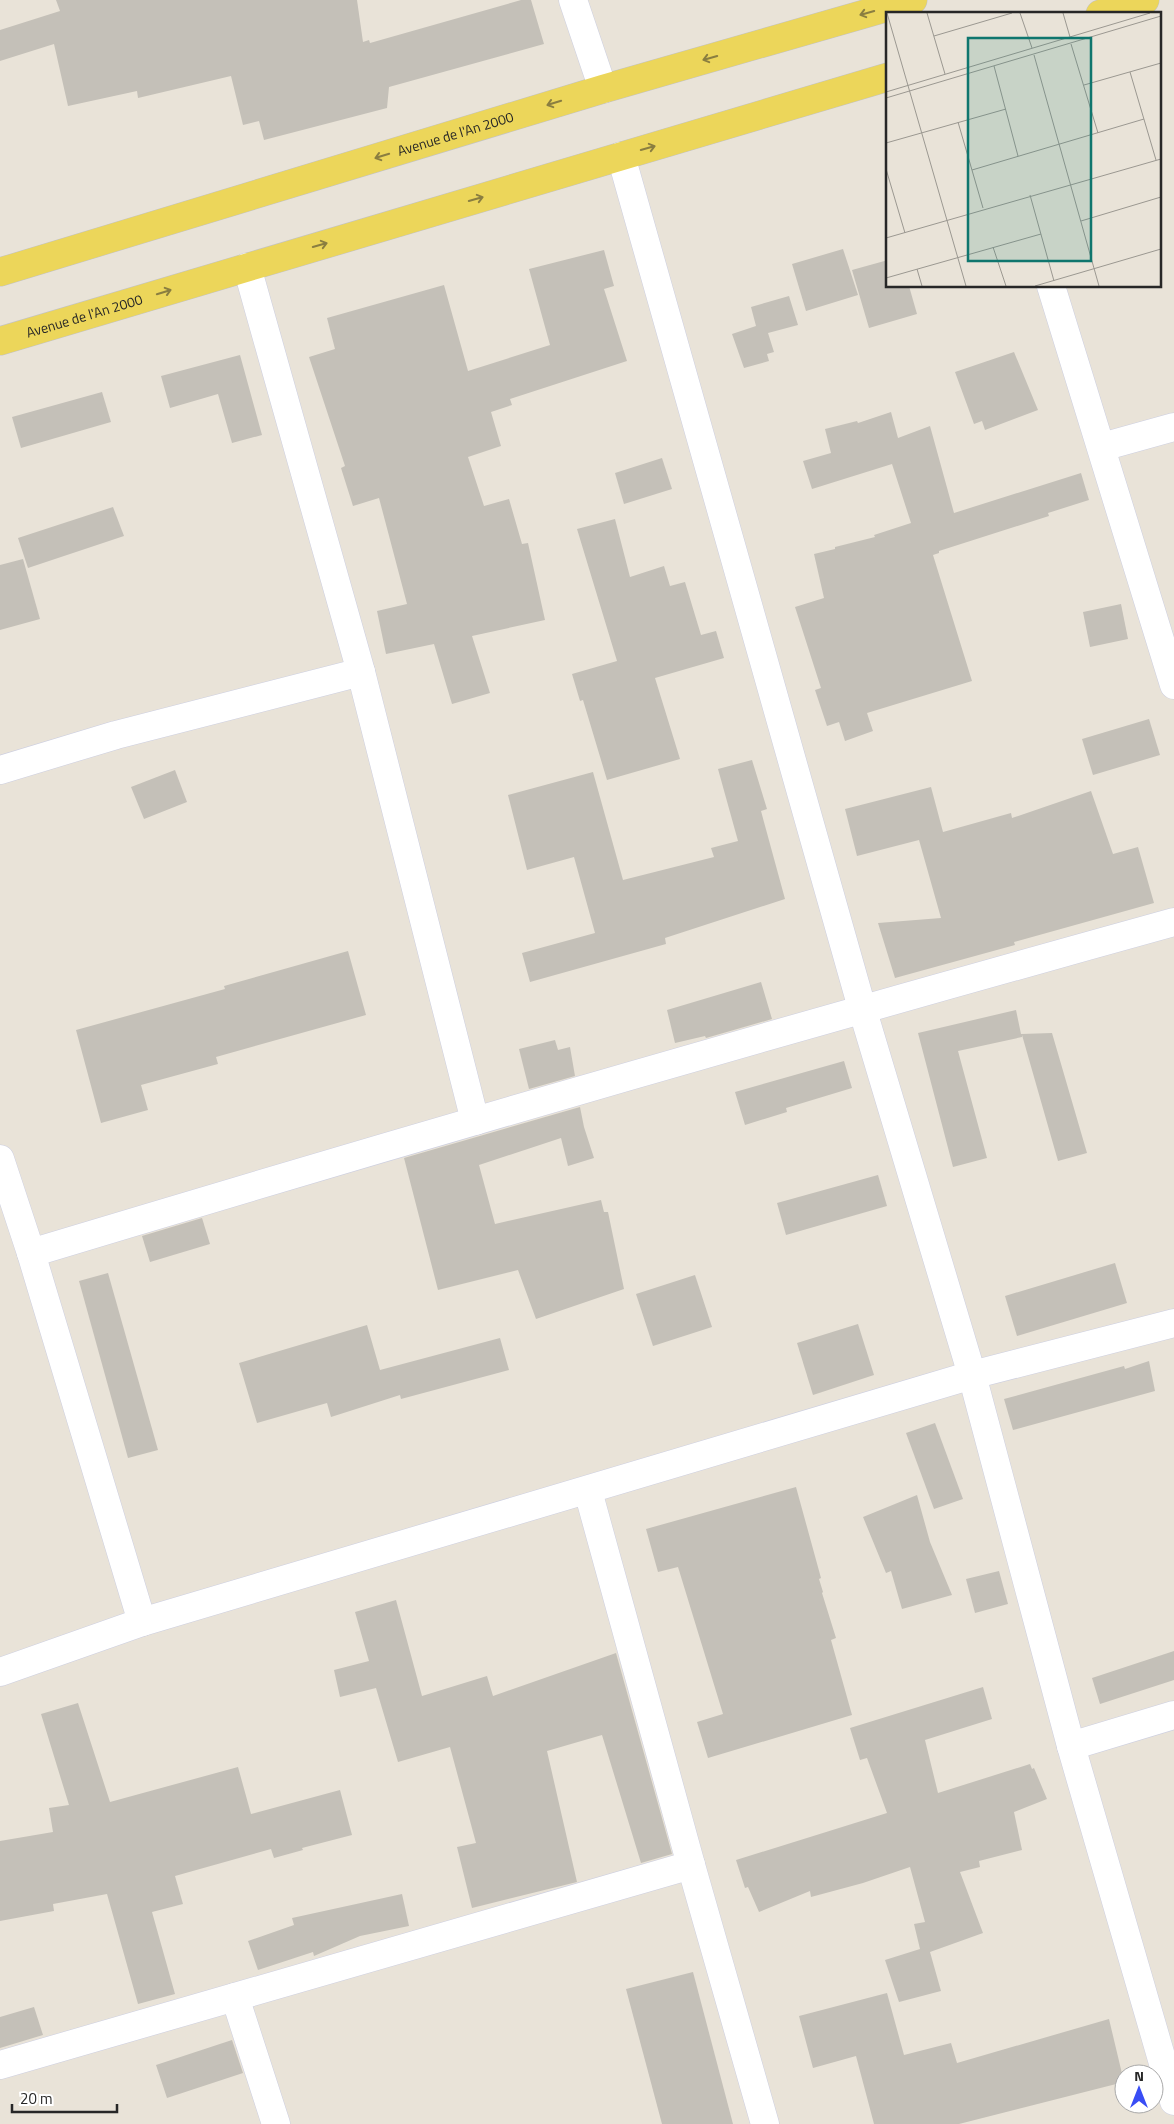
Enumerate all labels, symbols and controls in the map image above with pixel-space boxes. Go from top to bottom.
one-way arrow [859,9,875,19]
inset map [886,12,1162,288]
one-way arrow [703,54,719,63]
one-way arrow [547,99,563,109]
street label: Avenue de l'An 2000 [395,106,516,161]
one-way arrow [640,143,656,153]
one-way arrow [374,151,390,161]
one-way arrow [467,194,483,204]
one-way arrow [311,240,327,250]
one-way arrow [156,286,172,296]
street label: Avenue de l'An 2000 [24,288,145,343]
north arrow [1114,2064,1164,2114]
text: N [1134,2065,1144,2086]
scale bar [12,2082,118,2114]
text: 20 m [20,2087,53,2110]

